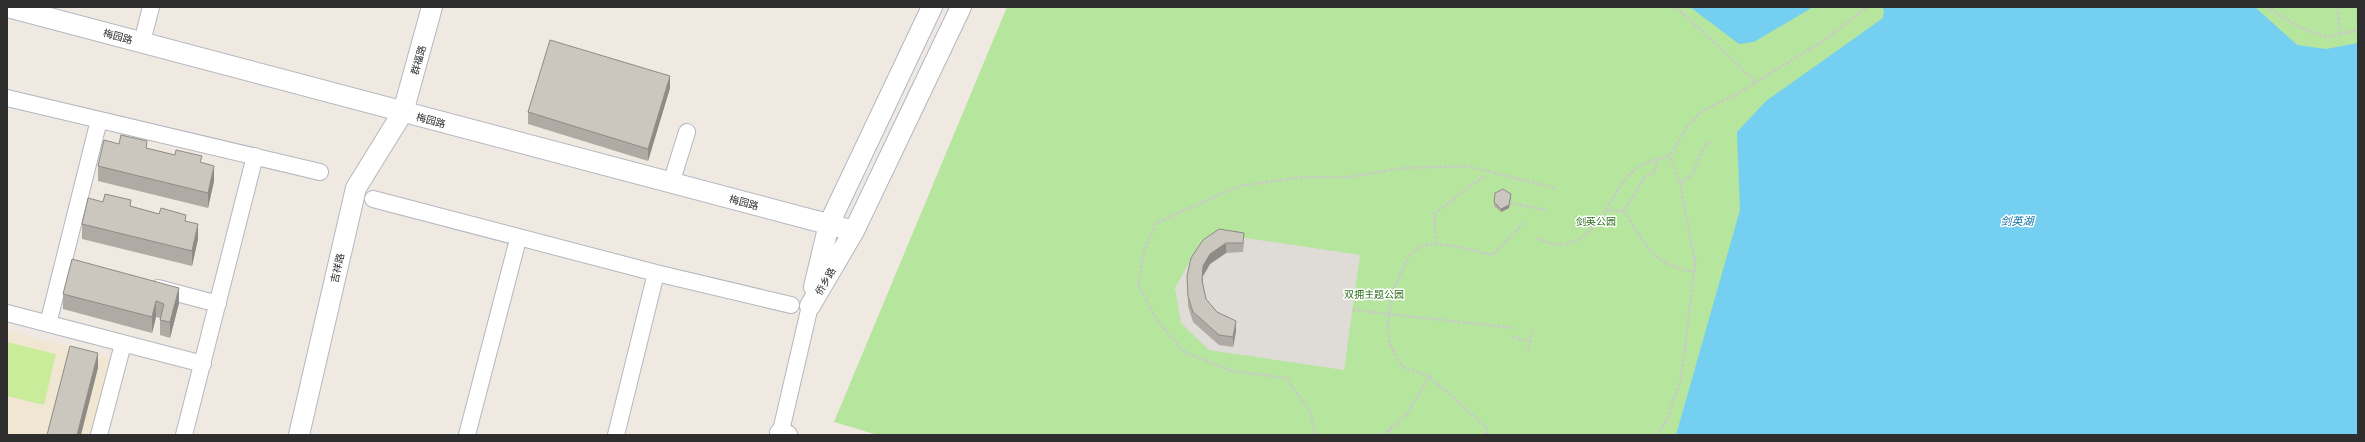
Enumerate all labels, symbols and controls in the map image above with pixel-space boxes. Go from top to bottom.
street label: 梅园路 [102,27,134,46]
street label: 群福路 [409,44,428,76]
street label: 梅园路 [415,111,447,130]
street label: 梅园路 [728,193,760,212]
water label: 剑英湖 [2001,215,2035,228]
park label: 剑英公园 [1576,216,1616,227]
street label: 吉祥路 [329,252,346,284]
street label: 侨乡路 [813,266,838,298]
park label: 双拥主题公园 [1344,289,1404,300]

